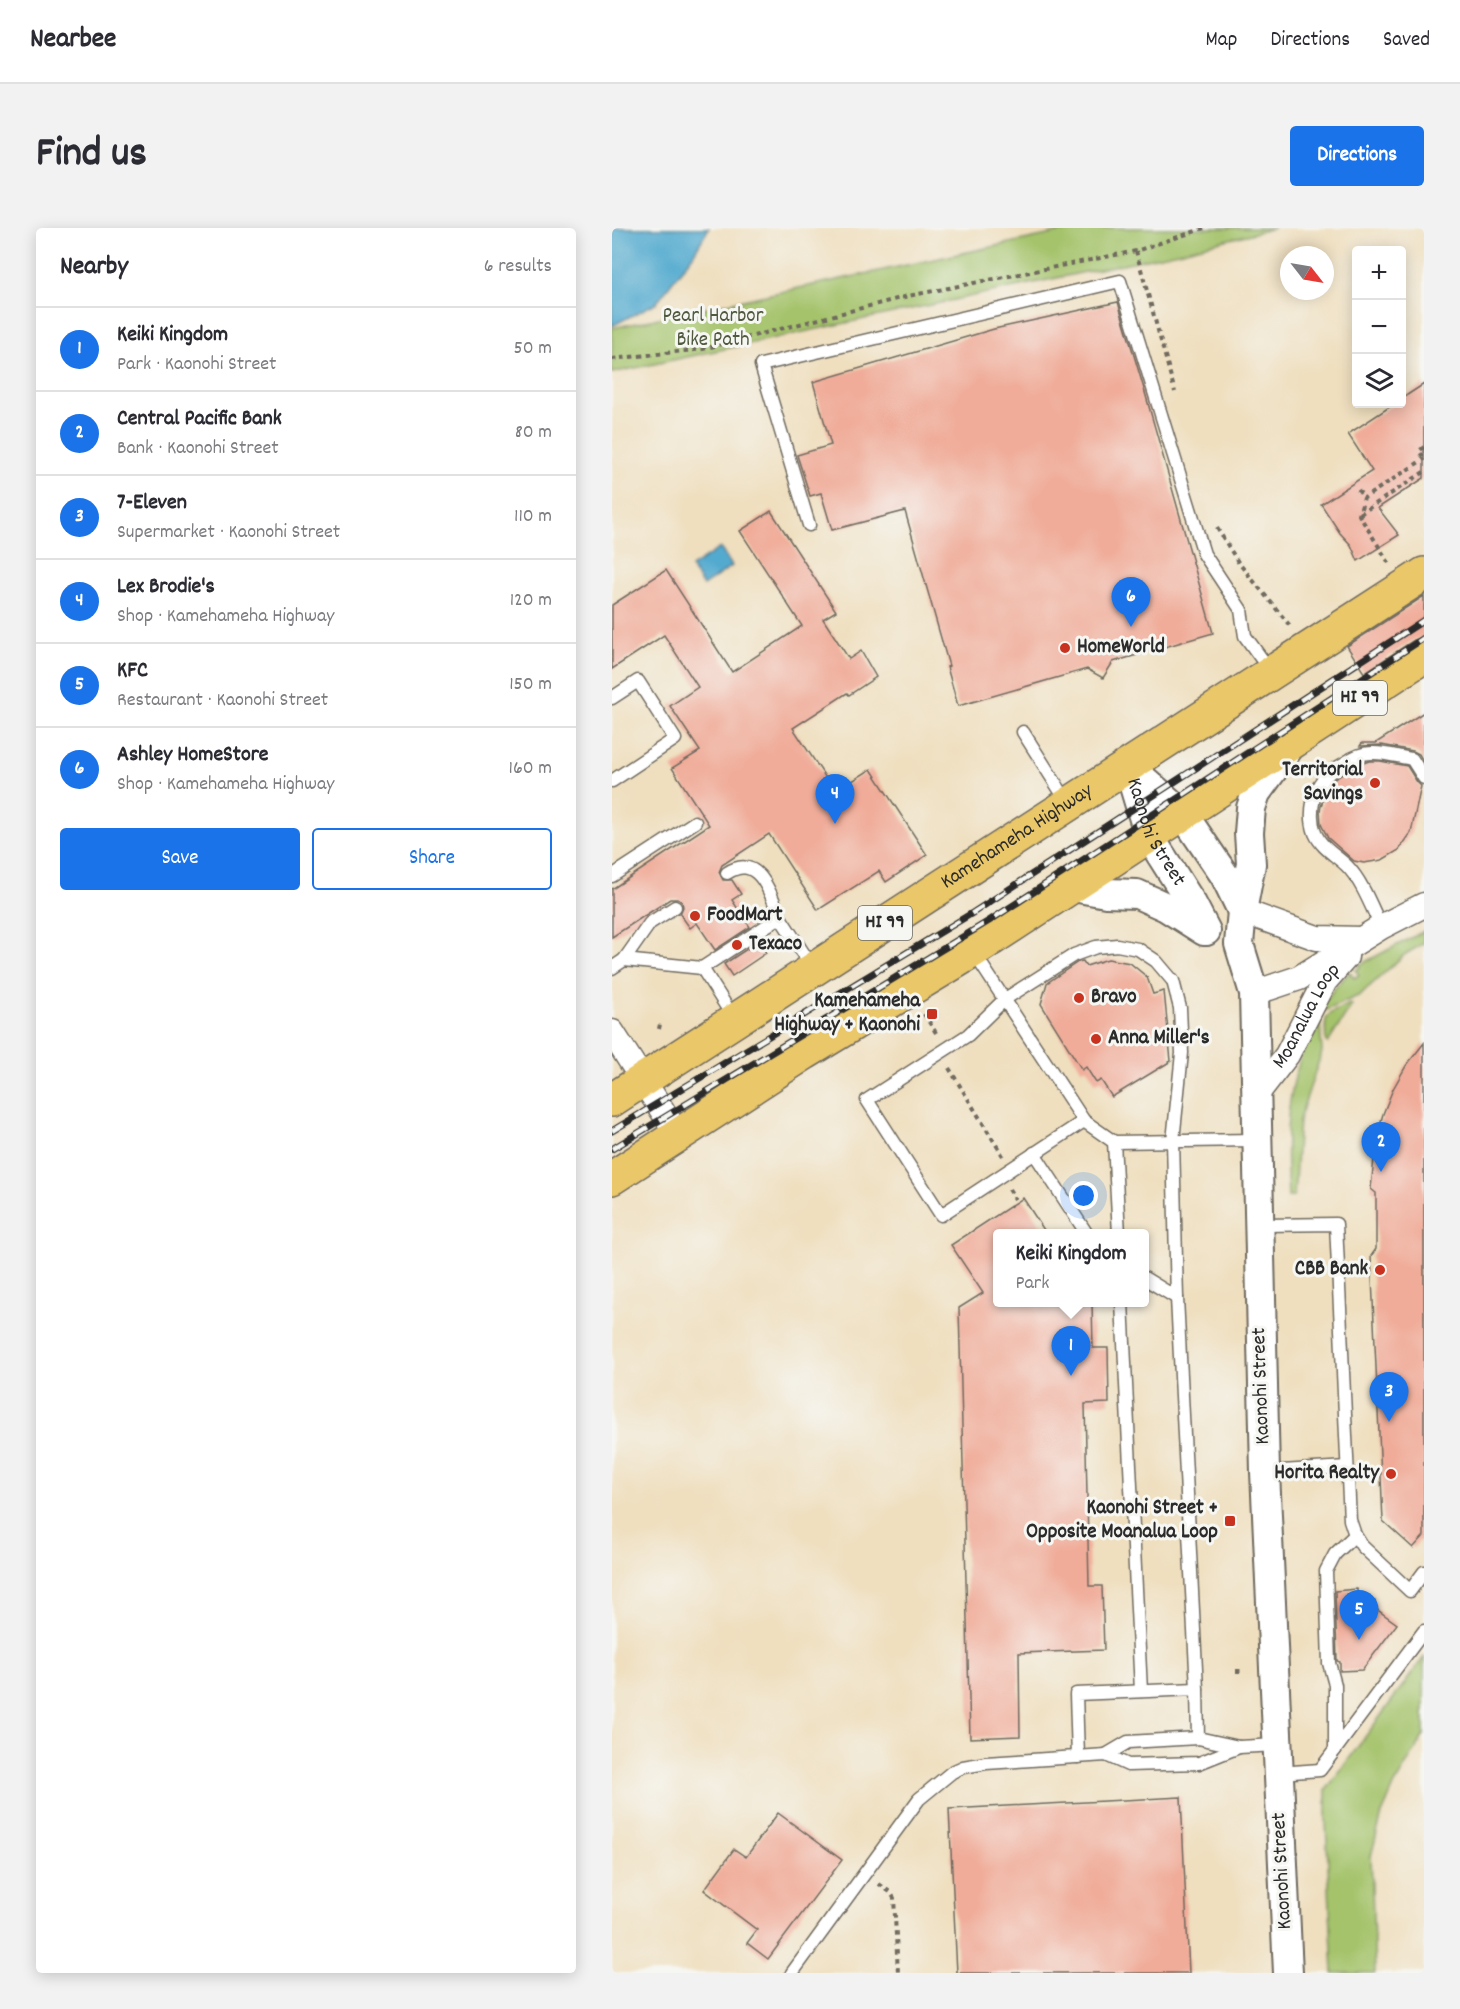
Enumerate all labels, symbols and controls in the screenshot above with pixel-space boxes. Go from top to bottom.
text: Nearbee [30,21,116,61]
text: Map [1206,26,1237,56]
text: Directions [1270,26,1350,56]
text: Saved [1383,26,1430,56]
text: Find us [36,126,147,186]
button: Directions [1290,126,1424,186]
north arrow [1280,246,1334,300]
map controls [1352,246,1406,408]
button: + [1352,246,1406,300]
text: Nearby [60,249,128,286]
text: 6 results [484,253,552,281]
button: − [1352,300,1406,354]
park label: Pearl Harbor Bike Path [663,302,764,356]
text: Keiki Kingdom [117,320,228,351]
text: 1 [77,335,82,363]
text: 50 m [514,335,552,363]
text: Park · Kaonohi Street [117,351,276,379]
button: layers [1352,354,1406,408]
text: Central Pacific Bank [117,404,282,435]
text: 2 [75,419,84,447]
text: 80 m [515,419,552,447]
text: Bank · Kaonohi Street [117,435,279,463]
text: 7-Eleven [117,488,187,519]
text: 3 [75,503,84,531]
text: 110 m [514,503,552,531]
text: Supermarket · Kaonohi Street [117,519,340,547]
text: Lex Brodie's [117,572,215,603]
pin: 6 [1112,578,1150,627]
text: 4 [75,587,84,615]
text: 120 m [510,587,552,615]
text: Shop · Kamehameha Highway [117,603,334,631]
place label: HomeWorld [1077,633,1165,663]
marker: HomeWorld [1058,641,1072,655]
text: KFC [117,656,148,687]
text: 5 [75,671,84,699]
text: 150 m [509,671,552,699]
road number: HI 99 [1333,681,1387,715]
text: Restaurant · Kaonohi Street [117,687,328,715]
text: Ashley HomeStore [117,740,269,771]
text: 6 [75,755,84,783]
text: 160 m [509,755,552,783]
place label: Territorial Savings [1282,756,1364,810]
text: Shop · Kamehameha Highway [117,771,334,799]
pin: 4 [816,774,854,824]
street label: Kaonohi Street [1117,774,1193,893]
marker: Territorial Savings [1368,776,1382,790]
street label: Kamehameha Highway [935,777,1100,898]
button: Save [60,828,300,890]
button: Share [312,828,552,890]
place label: FoodMart [707,901,783,931]
road number: HI 99 [858,906,912,940]
marker: FoodMart [688,909,702,923]
place label: Texaco [749,930,802,960]
marker: Texaco [730,938,744,952]
street label: Moanalua Loop [1266,957,1349,1076]
place label: Bravo [1091,983,1137,1013]
place label: Kamehameha Highway + Kaonohi [774,987,921,1041]
marker: Bravo [1072,991,1086,1005]
marker: Kamehameha Highway + Kaonohi [925,1007,939,1021]
place label: Anna Miller's [1108,1024,1210,1054]
marker: Anna Miller's [1089,1032,1103,1046]
pin: 2 [1362,1122,1400,1172]
your location [1069,1181,1098,1210]
popup [993,1229,1149,1307]
text: Keiki Kingdom [1015,1239,1127,1270]
place label: CBB Bank [1295,1255,1368,1285]
marker: CBB Bank [1373,1263,1387,1277]
text: Park [1015,1270,1050,1298]
pin: 1 [1052,1326,1090,1376]
street label: Kaonohi Street [1245,1327,1279,1445]
pin: 3 [1370,1372,1408,1422]
place label: Horita Realty [1274,1459,1380,1489]
marker: Horita Realty [1384,1467,1398,1481]
place label: Kaonohi Street + Opposite Moanalua Loop [1026,1494,1218,1548]
marker: Kaonohi Street + Opposite Moanalua Loop [1223,1514,1237,1528]
pin: 5 [1340,1590,1378,1640]
street label: Kaonohi Street [1265,1811,1301,1930]

